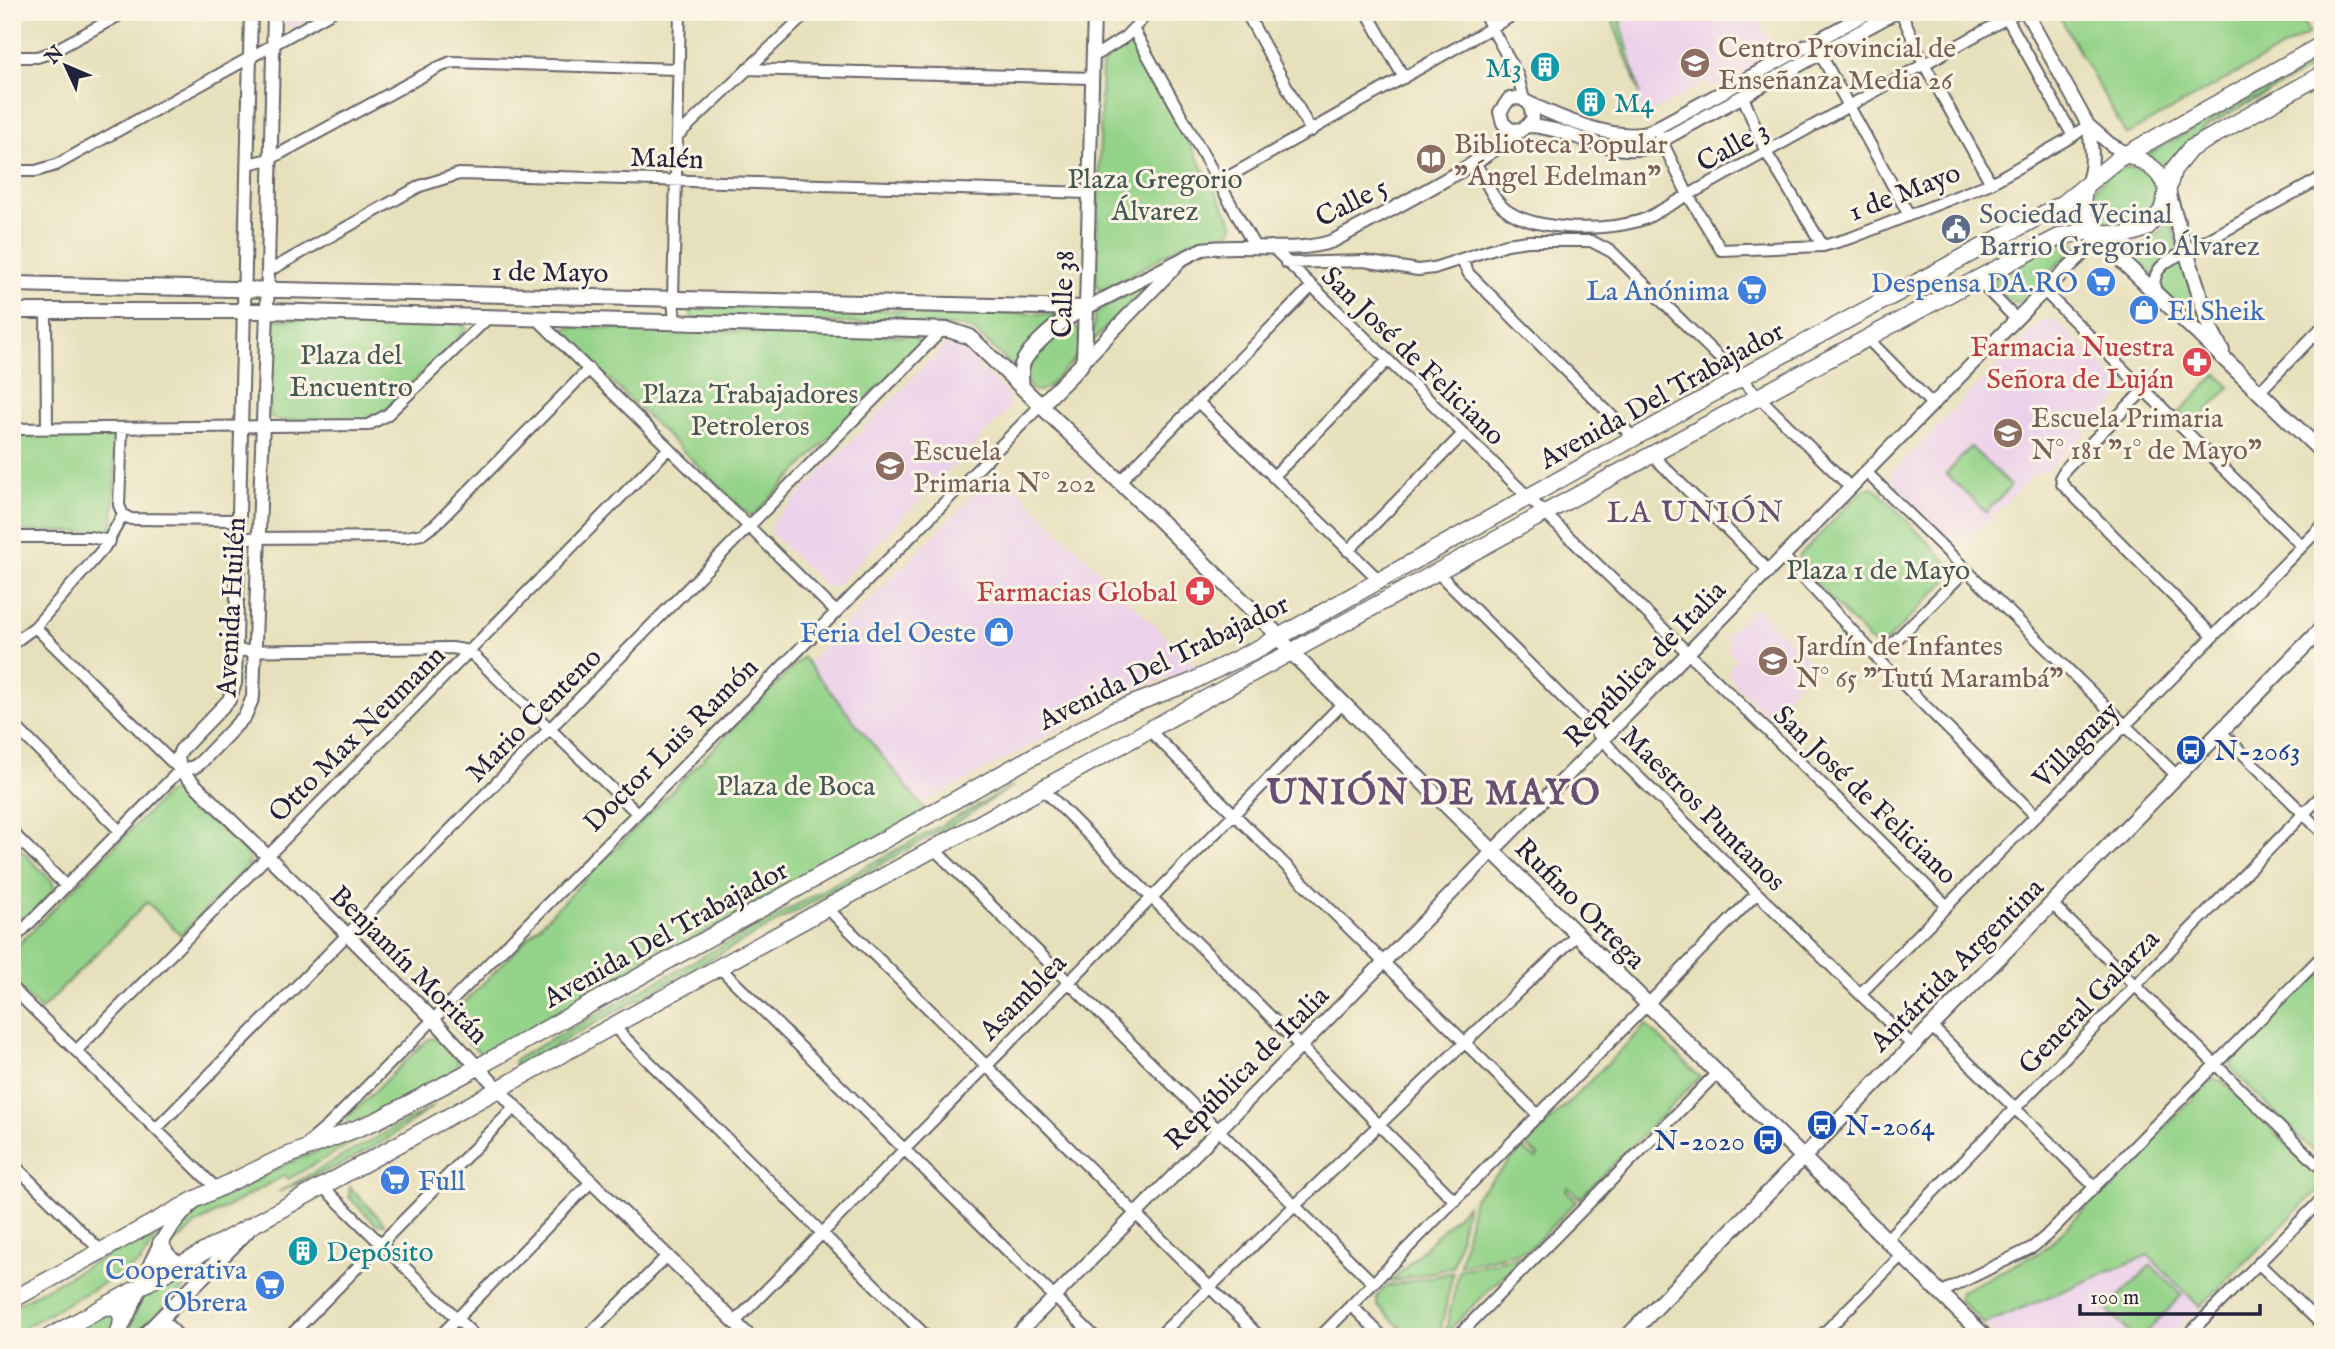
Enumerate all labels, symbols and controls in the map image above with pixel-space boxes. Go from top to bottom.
north arrow [32,32,102,102]
place label: Centro Provincial de Enseñanza Media 26 [1718,32,1956,99]
text: N [40,41,70,71]
school or university icon: Centro Provincial de Enseñanza Media 26 [1678,46,1712,80]
building icon: M3 [1528,50,1562,84]
place label: M3 [1485,52,1522,87]
building icon: M4 [1574,85,1608,119]
place label: M4 [1614,87,1654,122]
street label: Calle 3 [1691,113,1775,181]
place label: Biblioteca Popular "Ángel Edelman" [1454,128,1668,195]
street label: Malén [629,141,704,178]
library icon: Biblioteca Popular "Ángel Edelman" [1414,142,1448,176]
street label: 1 de Mayo [1844,156,1966,231]
park label: Plaza Gregorio Álvarez [1067,163,1243,230]
street label: Calle 5 [1310,170,1394,236]
place label: Sociedad Vecinal Barrio Gregorio Álvarez [1979,198,2260,265]
public building icon: Sociedad Vecinal Barrio Gregorio Álvarez [1939,212,1973,246]
street label: Calle 38 [1045,250,1084,339]
street label: 1 de Mayo [491,255,609,292]
street label: San José de Feliciano [1313,260,1512,454]
supermarket icon: Despensa DA.RO [2084,265,2118,299]
place label: Despensa DA.RO [1870,267,2078,302]
supermarket icon: La Anónima [1735,273,1769,307]
place label: La Anónima [1586,275,1730,310]
shop icon: El Sheik [2127,293,2161,327]
place label: El Sheik [2167,295,2266,330]
street label: Avenida Del Trabajador [1533,314,1791,479]
place label: Farmacia Nuestra Señora de Luján [1970,331,2175,398]
park label: Plaza del Encuentro [289,339,413,406]
pharmacy icon: Farmacia Nuestra Señora de Luján [2180,345,2214,379]
park label: Plaza Trabajadores Petroleros [642,378,858,445]
place label: Escuela Primaria N° 181 "1° de Mayo" [2031,402,2262,469]
school or university icon: Escuela Primaria N° 181 "1° de Mayo" [1991,416,2025,450]
place label: Escuela Primaria N° 202 [913,435,1096,502]
school or university icon: Escuela Primaria N° 202 [873,449,907,483]
district label: LA UNIÓN [1607,495,1785,533]
street label: Avenida Huilén [210,516,255,699]
park label: Plaza 1 de Mayo [1786,554,1970,589]
street label: República de Italia [1557,573,1735,755]
pharmacy icon: Farmacias Global [1183,574,1217,608]
place label: Farmacias Global [976,576,1177,611]
street label: Avenida Del Trabajador [1032,587,1295,740]
shop icon: Feria del Oeste [982,615,1016,649]
place label: Feria del Oeste [800,617,976,652]
place label: Jardín de Infantes N° 65 "Tutú Marambá" [1793,630,2063,697]
street label: Otto Max Neumann [262,639,454,831]
street label: Mario Centeno [460,641,610,791]
school or university icon: Jardín de Infantes N° 65 "Tutú Marambá" [1756,644,1790,678]
street label: Doctor Luis Ramón [577,651,767,841]
street label: Villaguay [2025,695,2128,797]
street label: San José de Feliciano [1765,699,1964,893]
street label: Maestros Puntanos [1612,720,1792,900]
bus stop icon: N-2063 [2174,733,2208,767]
place label: N-2063 [2214,735,2300,770]
park label: Plaza de Boca [717,770,876,805]
district label: UNIÓN DE MAYO [1266,770,1602,817]
street label: Rufino Ortega [1506,832,1653,978]
street label: Avenida Del Trabajador [537,853,795,1018]
street label: Antártida Argentina [1863,871,2053,1061]
street label: Benjamín Moritán [321,879,495,1053]
street label: General Galarza [2012,922,2168,1083]
street label: Asamblea [972,946,1076,1050]
street label: República de Italia [1158,979,1338,1158]
bus stop icon: N-2064 [1805,1108,1839,1142]
place label: N-2064 [1845,1110,1935,1145]
bus stop icon: N-2020 [1751,1123,1785,1157]
place label: N-2020 [1654,1125,1745,1160]
supermarket icon: Full [378,1163,412,1197]
place label: Full [418,1165,466,1200]
building icon: Depósito [286,1234,320,1268]
place label: Depósito [326,1236,433,1271]
place label: Cooperativa Obrera [105,1254,248,1321]
supermarket icon: Cooperativa Obrera [253,1268,287,1302]
scale bar [2080,1272,2260,1316]
text: 100 m [2090,1285,2139,1312]

